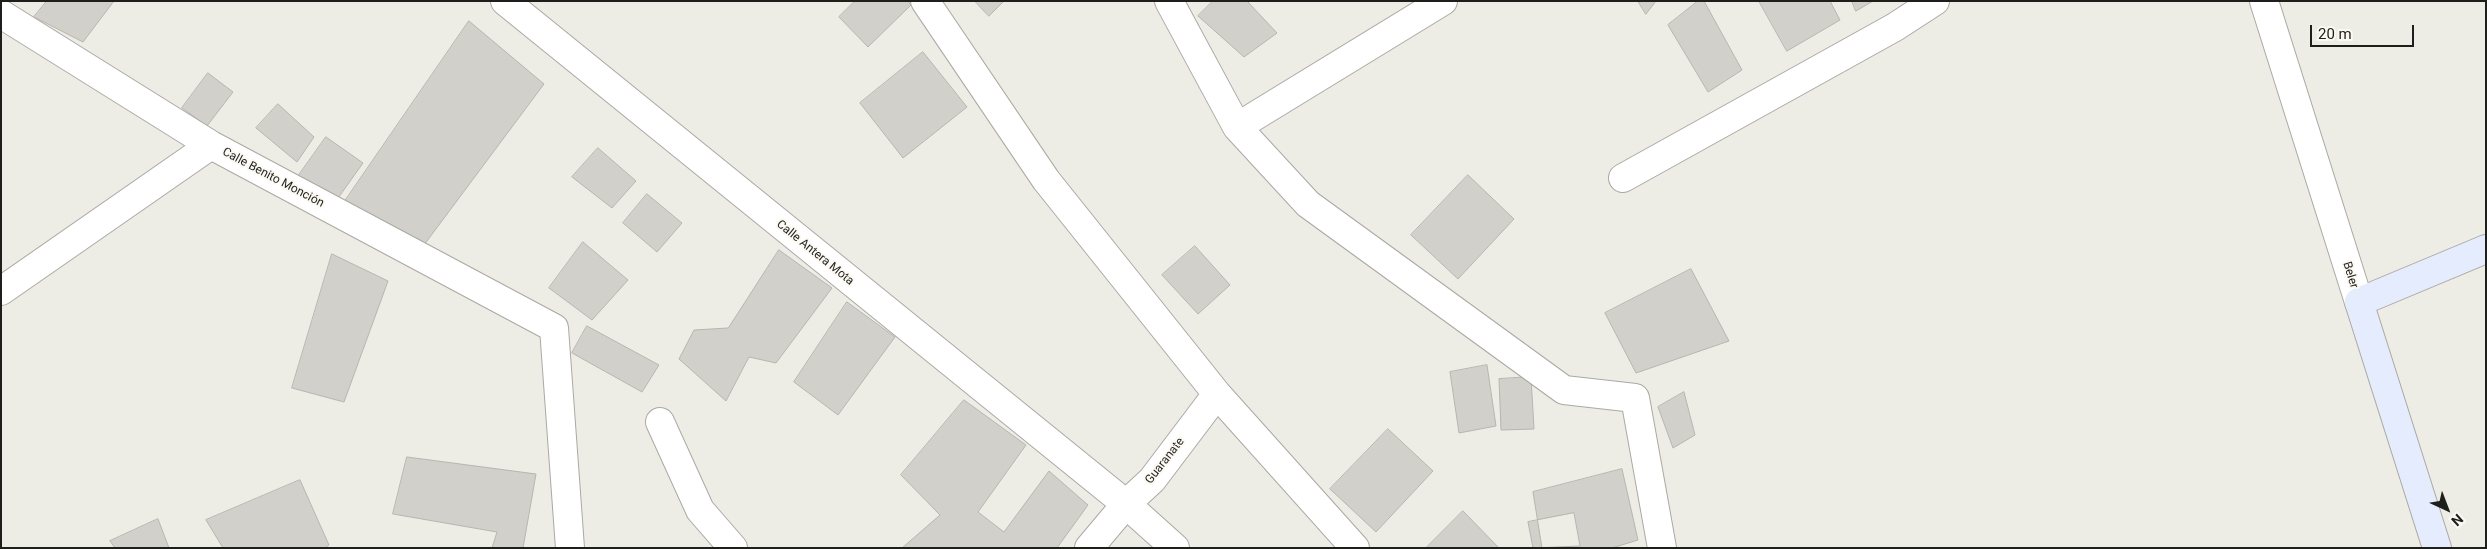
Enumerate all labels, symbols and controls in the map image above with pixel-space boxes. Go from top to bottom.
scale bar [2312,15,2416,47]
text: 20 m [2318,25,2352,43]
street label: Calle Benito Monción [220,145,326,211]
street label: Calle Antera Mota [773,217,857,289]
street label: Beler [2339,260,2361,290]
street label: Guaranate [1142,435,1188,487]
north arrow [2422,484,2472,534]
text: N [2448,511,2466,529]

